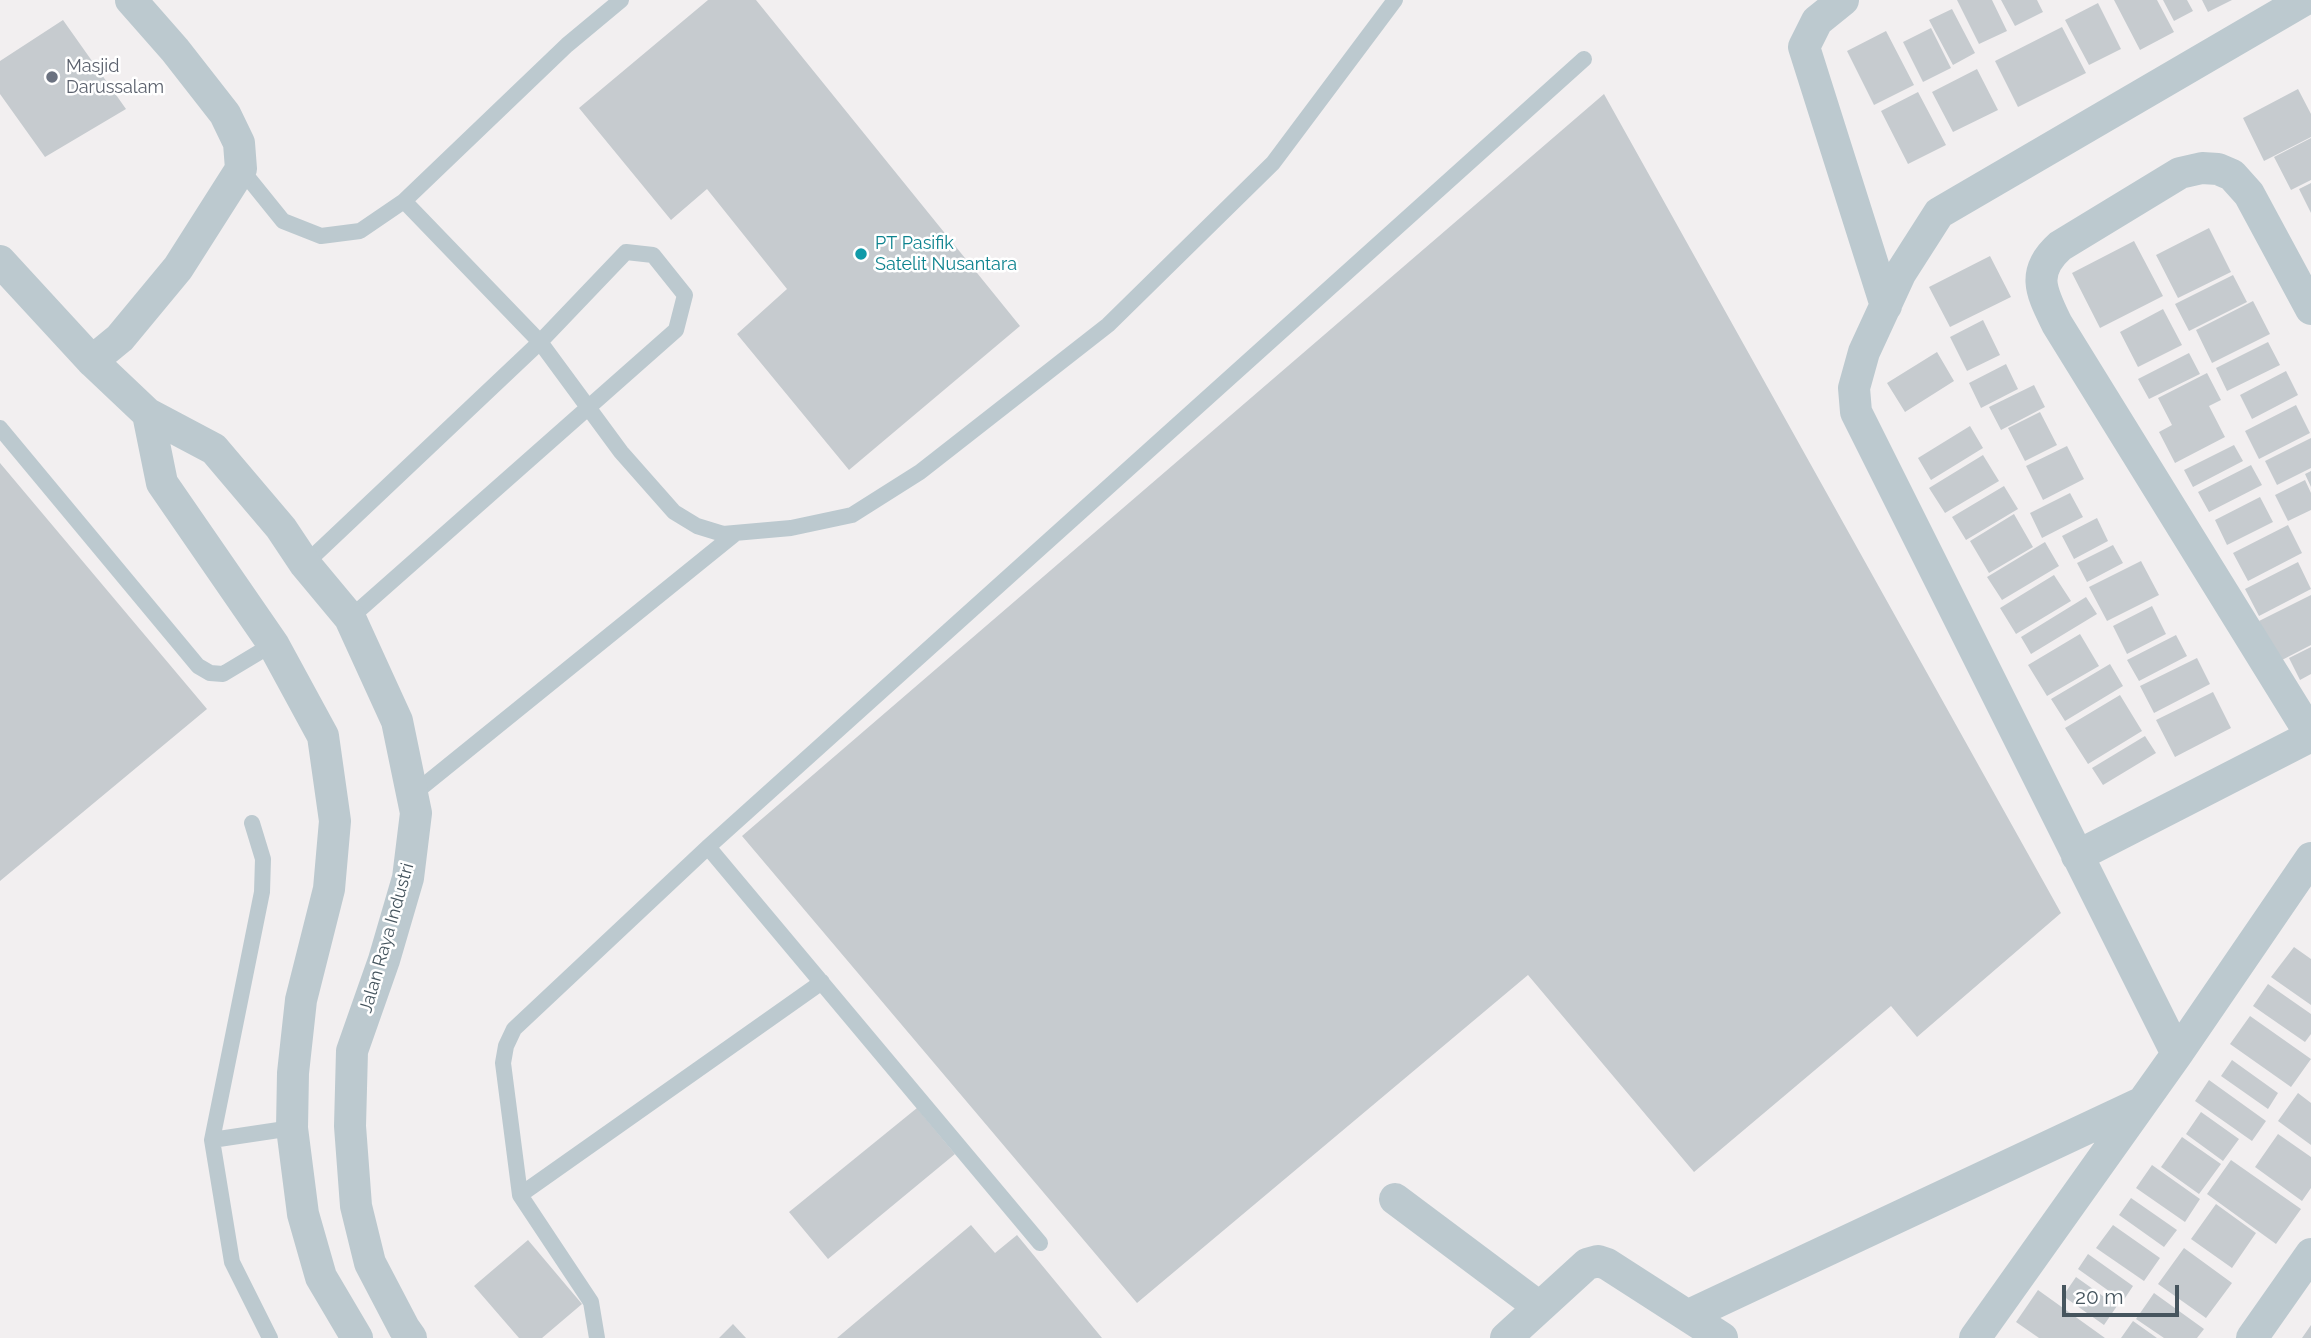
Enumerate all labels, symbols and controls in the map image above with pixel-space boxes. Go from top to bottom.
place label: Masjid Darussalam [66,56,164,98]
marker: Masjid Darussalam [44,69,60,85]
place label: PT Pasifik Satelit Nusantara [875,233,1017,276]
marker: PT Pasifik Satelit Nusantara [853,246,869,262]
street label: Jalan Raya Industri [355,861,419,1015]
scale bar [2066,1272,2183,1316]
text: 20 m [2075,1284,2123,1309]

